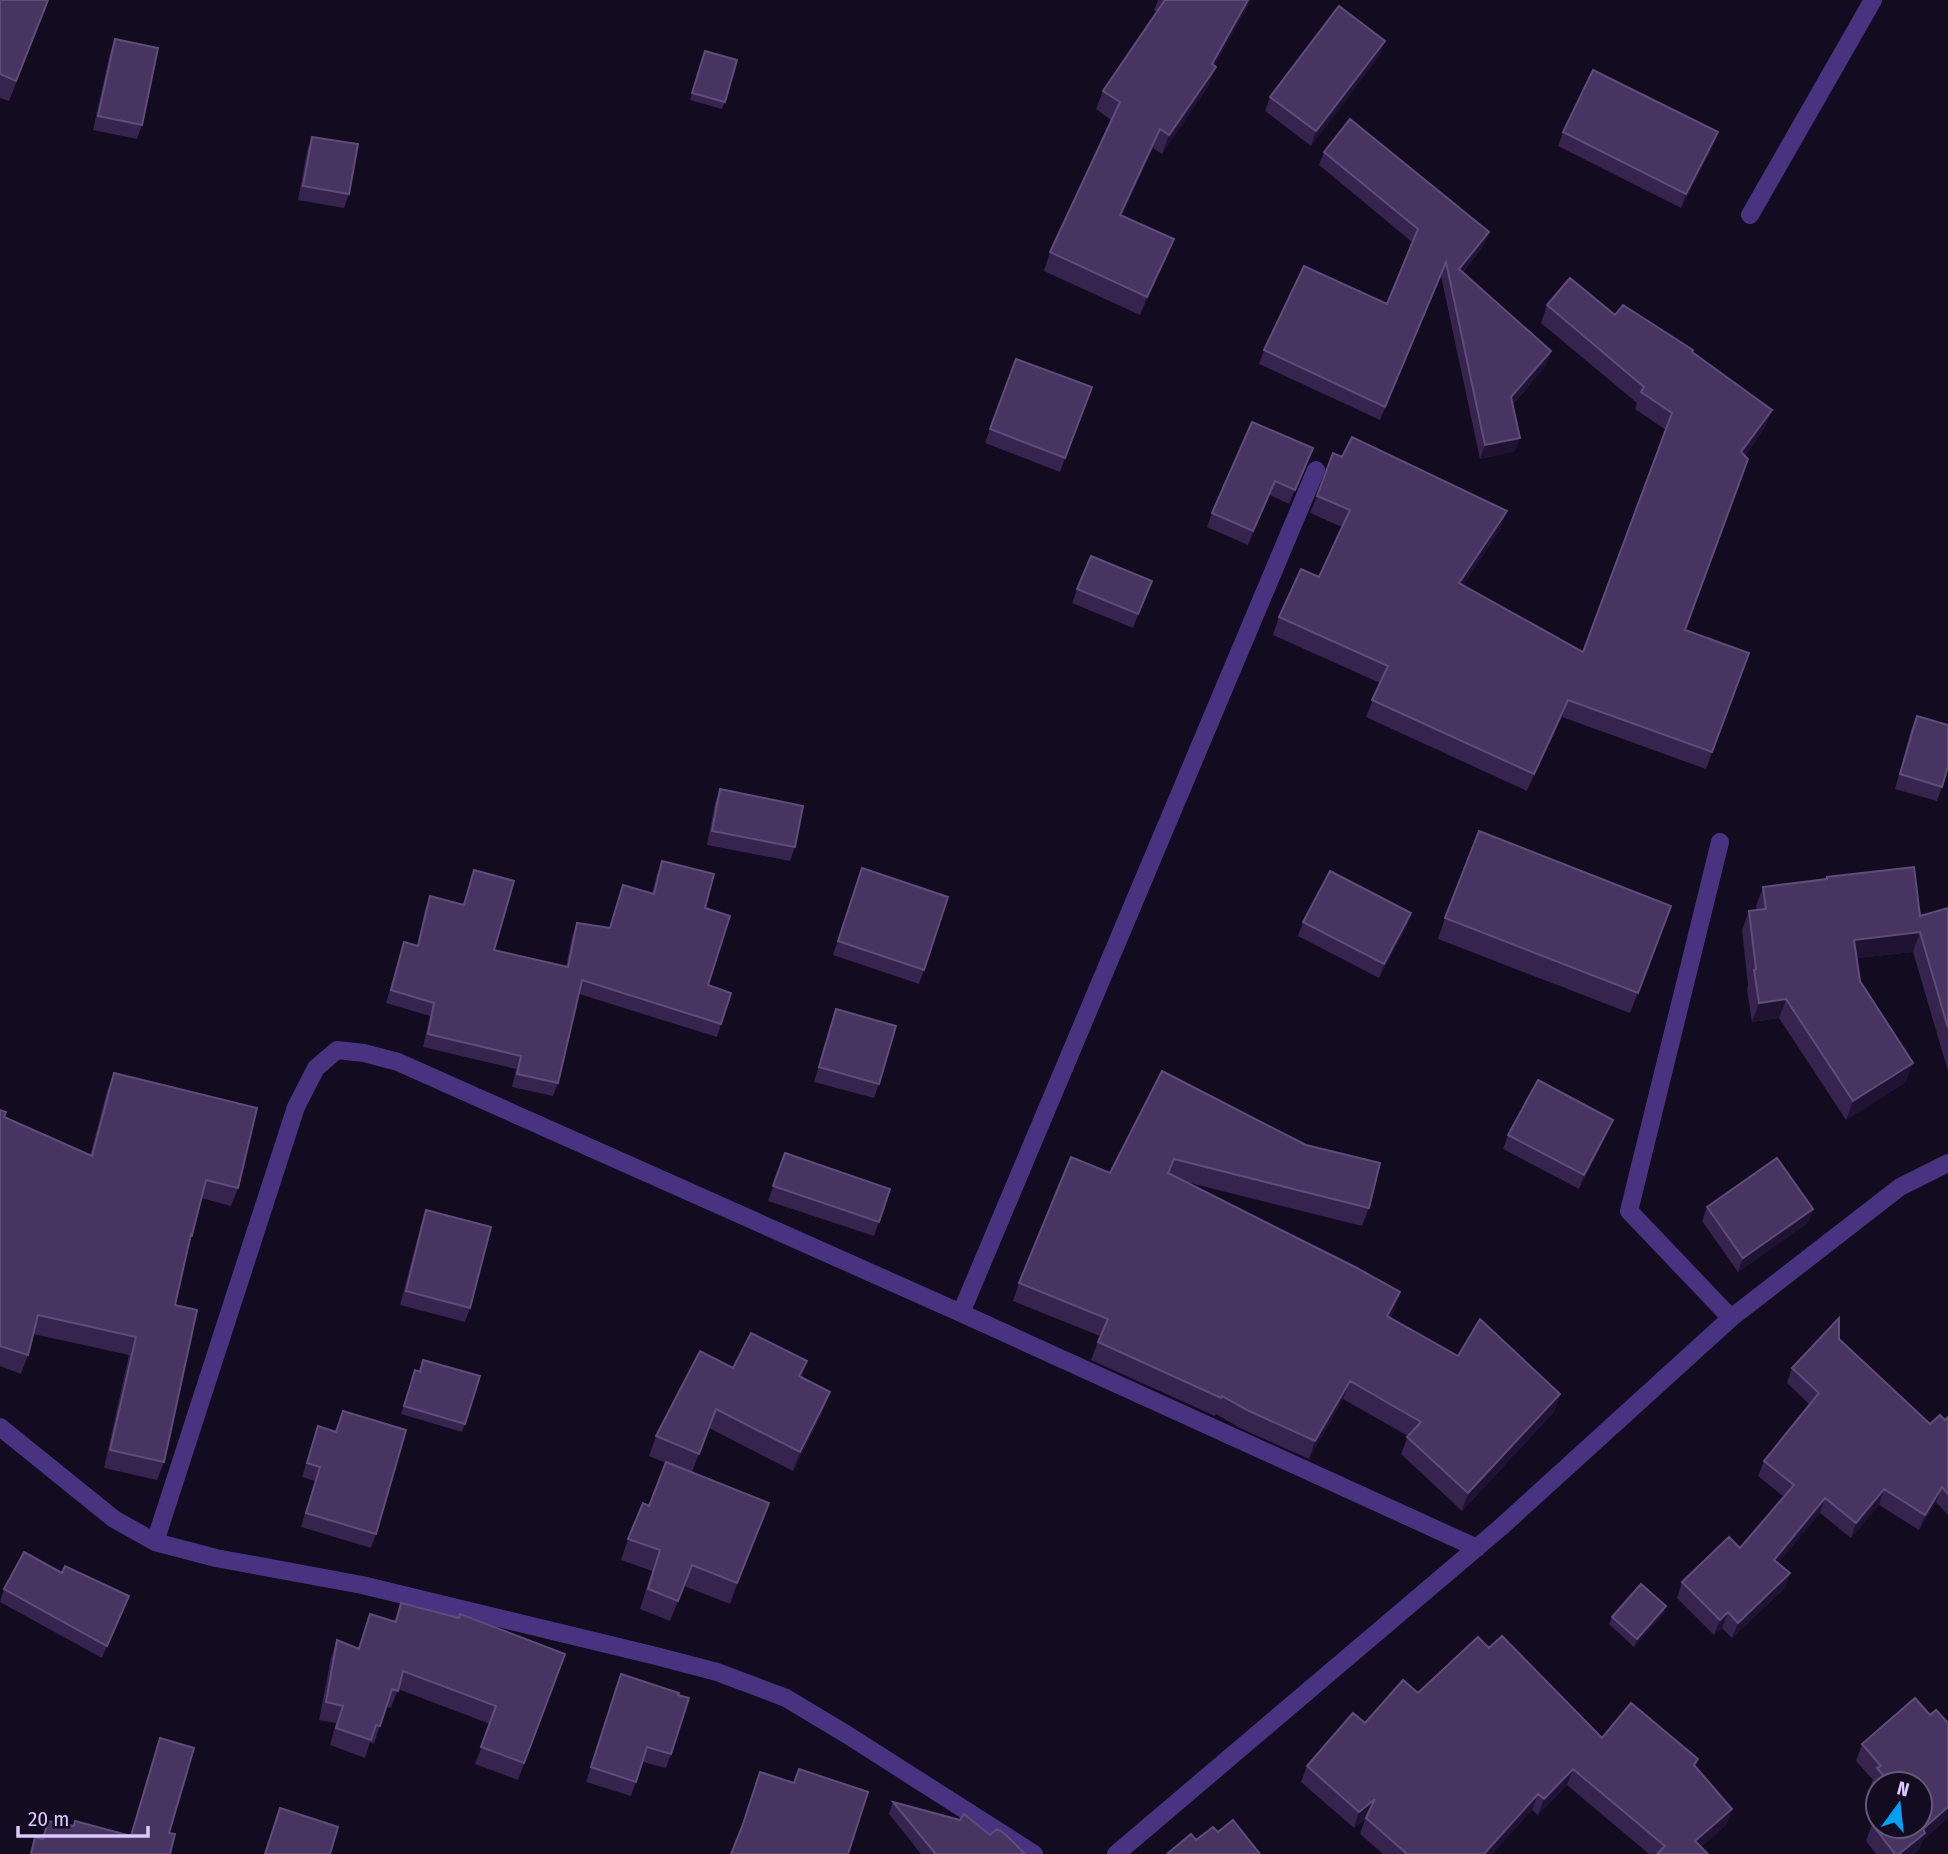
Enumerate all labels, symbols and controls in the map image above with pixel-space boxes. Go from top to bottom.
north arrow [1864,1770,1934,1840]
text: N [1895,1776,1912,1802]
scale bar [18,1794,147,1838]
text: 20 m [28,1806,69,1832]

